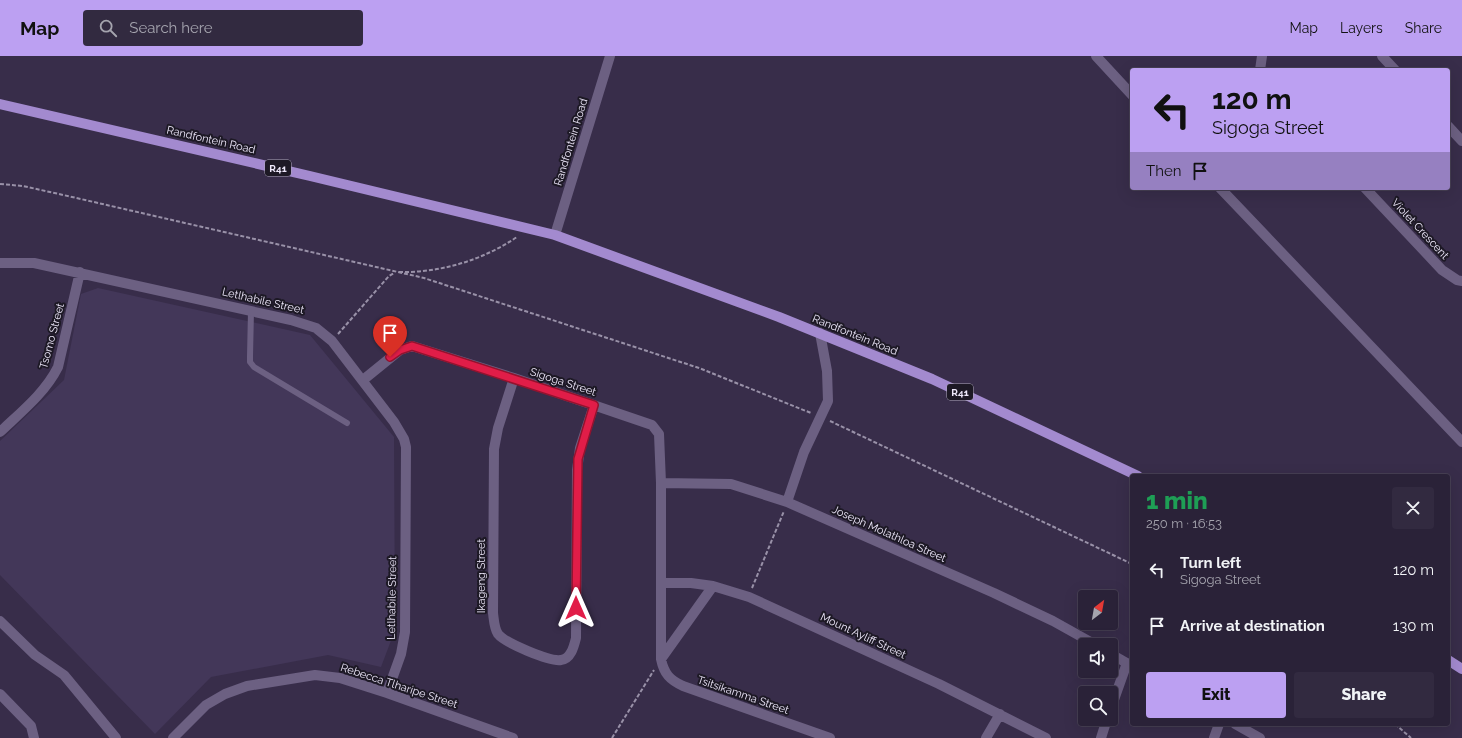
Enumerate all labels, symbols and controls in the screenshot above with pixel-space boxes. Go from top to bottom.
search box [83,10,363,46]
text: Map [20,17,59,39]
icon: search [97,17,119,39]
text: Search here [129,19,213,37]
text: Map [1290,20,1318,36]
text: Layers [1340,20,1383,36]
text: Share [1405,20,1442,36]
text: 120 m [1212,83,1292,116]
icon: left [1146,84,1198,136]
street label: Randfontein Road [552,97,591,187]
text: Sigoga Street [1212,117,1324,138]
street label: Randfontein Road [165,123,257,157]
road number: R41 [265,160,291,176]
icon: arrive [1189,160,1211,182]
text: Then [1146,162,1181,180]
street label: Violet Crescent [1389,196,1451,262]
street label: Letlhabile Street [221,285,306,317]
street label: Tsomo Street [37,301,67,370]
street label: Randfontein Road [810,312,900,358]
pin [373,316,407,357]
icon: arrive [379,322,401,344]
street label: Sigoga Street [528,365,598,399]
road number: R41 [947,384,973,400]
text: 1 min [1146,486,1208,515]
button: close [1392,487,1434,529]
street label: Joseph Molathloa Street [830,503,948,565]
text: 250 m · 16:53 [1146,516,1222,531]
street label: Ikageng Street [475,539,488,613]
text: Turn left [1180,554,1241,572]
street label: Letlhabile Street [385,556,399,640]
icon: left [1146,559,1168,581]
text: 120 m [1393,561,1434,579]
text: Sigoga Street [1180,572,1261,587]
position arrow [555,587,597,629]
north arrow [1078,590,1118,630]
map controls [1078,590,1118,726]
street label: Mount Ayliff Street [818,610,908,662]
icon: arrive [1146,615,1168,637]
text: Arrive at destination [1180,617,1325,635]
text: 130 m [1393,617,1434,635]
button: sound [1078,638,1118,678]
street label: Rebecca Tlharipe Street [339,661,459,711]
button: Exit [1146,672,1286,718]
button: Share [1294,672,1434,718]
street label: Tsitsikamma Street [695,673,791,717]
button: search [1078,686,1118,726]

